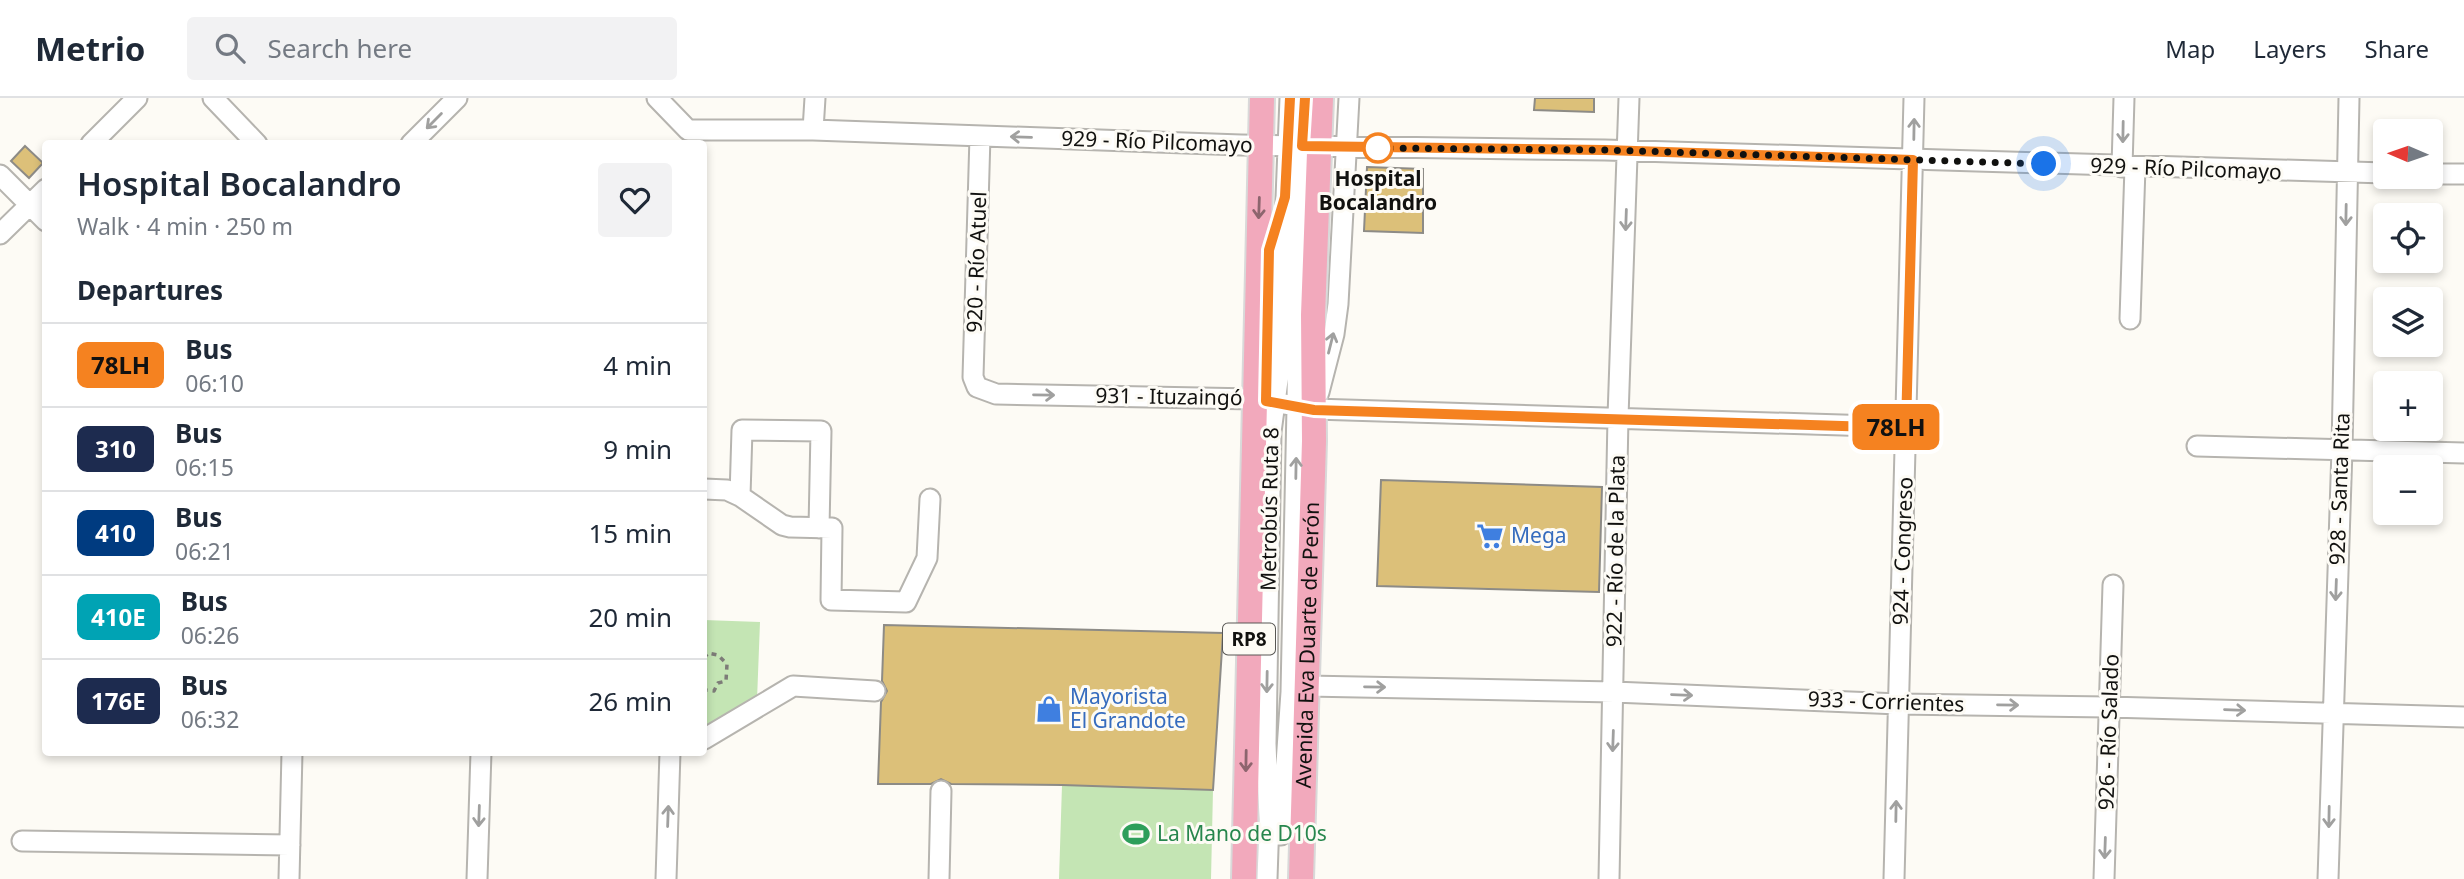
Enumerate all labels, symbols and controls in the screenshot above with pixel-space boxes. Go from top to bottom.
search box [187,17,677,80]
text: Metrio [35,26,145,71]
icon: search [211,29,249,67]
text: Search here [267,30,412,66]
text: Map [2165,32,2215,65]
text: Layers [2253,32,2327,65]
text: Share [2365,32,2429,65]
one-way arrow [426,112,443,129]
one-way arrow [1907,118,1921,141]
north arrow [2373,119,2443,189]
map controls [2373,119,2443,525]
one-way arrow [2116,121,2130,144]
street label: 929 - Río Pilcomayo [1061,124,1253,158]
one-way arrow [1010,131,1033,144]
marker: Hospital Bocalandro [1363,133,1393,163]
your location [2026,146,2061,181]
street label: 929 - Río Pilcomayo [2090,151,2282,185]
text: Hospital Bocalandro [77,161,402,206]
button: heart [598,163,672,237]
place label: Hospital Bocalandro [1319,164,1437,216]
street label: 920 - Río Atuel [960,191,992,333]
one-way arrow [1252,196,1266,219]
one-way arrow [2340,203,2353,226]
button: locate [2373,203,2443,273]
one-way arrow [1619,208,1632,231]
text: Walk · 4 min · 250 m [77,210,293,242]
text: Departures [77,272,223,308]
button: layers [2373,287,2443,357]
text: Bus [185,331,232,367]
one-way arrow [1325,333,1338,355]
text: 4 min [603,347,672,383]
text: 78LH [91,348,150,381]
text: 06:10 [185,367,244,399]
button: + [2373,371,2443,441]
street label: 931 - Ituzaingó [1095,381,1243,411]
one-way arrow [1032,388,1055,401]
line badge: 78LH [1847,404,1945,450]
text: 78LH [1866,410,1926,443]
street label: 928 - Santa Rita [2322,412,2356,566]
text: Bus [175,415,222,451]
street label: Metrobús Ruta 8 [1254,427,1284,591]
text: 9 min [603,431,672,467]
text: 310 [95,432,136,465]
text: 06:15 [175,451,234,483]
street label: 922 - Río de la Plata [1599,454,1631,647]
button: − [2373,455,2443,525]
one-way arrow [1289,457,1302,480]
street label: 924 - Congreso [1885,476,1919,626]
text: Bus [175,499,222,535]
street label: Avenida Eva Duarte de Perón [1289,501,1325,789]
text: 15 min [588,515,672,551]
text: 410 [95,516,136,549]
supermarket icon: Mega [1475,521,1505,551]
place label: Mega [1511,521,1567,549]
text: 06:21 [175,535,234,567]
one-way arrow [2330,578,2343,601]
text: Bus [181,583,228,619]
text: 20 min [588,599,672,635]
text: 410E [91,600,146,633]
text: 06:26 [181,619,239,651]
road number: RP8 [1223,624,1275,654]
street label: 926 - Río Salado [2091,653,2125,811]
text: Bus [181,667,228,703]
one-way arrow [1260,670,1274,693]
one-way arrow [1364,681,1387,694]
place label: Mayorista El Grandote [1070,682,1186,734]
text: 26 min [588,683,672,719]
text: 176E [91,684,146,717]
street label: 933 - Corrientes [1807,684,1965,718]
one-way arrow [1671,688,1694,701]
shop icon: Mayorista El Grandote [1034,694,1064,724]
one-way arrow [1996,699,2019,712]
text: 06:32 [181,703,239,735]
one-way arrow [2223,704,2246,717]
one-way arrow [1606,729,1620,752]
one-way arrow [1239,750,1253,773]
one-way arrow [1889,800,1903,823]
one-way arrow [472,804,486,827]
one-way arrow [661,805,674,828]
one-way arrow [2322,805,2336,828]
sports icon: La Mano de D10s [1121,819,1151,849]
place label: La Mano de D10s [1157,819,1327,847]
one-way arrow [2098,837,2112,860]

